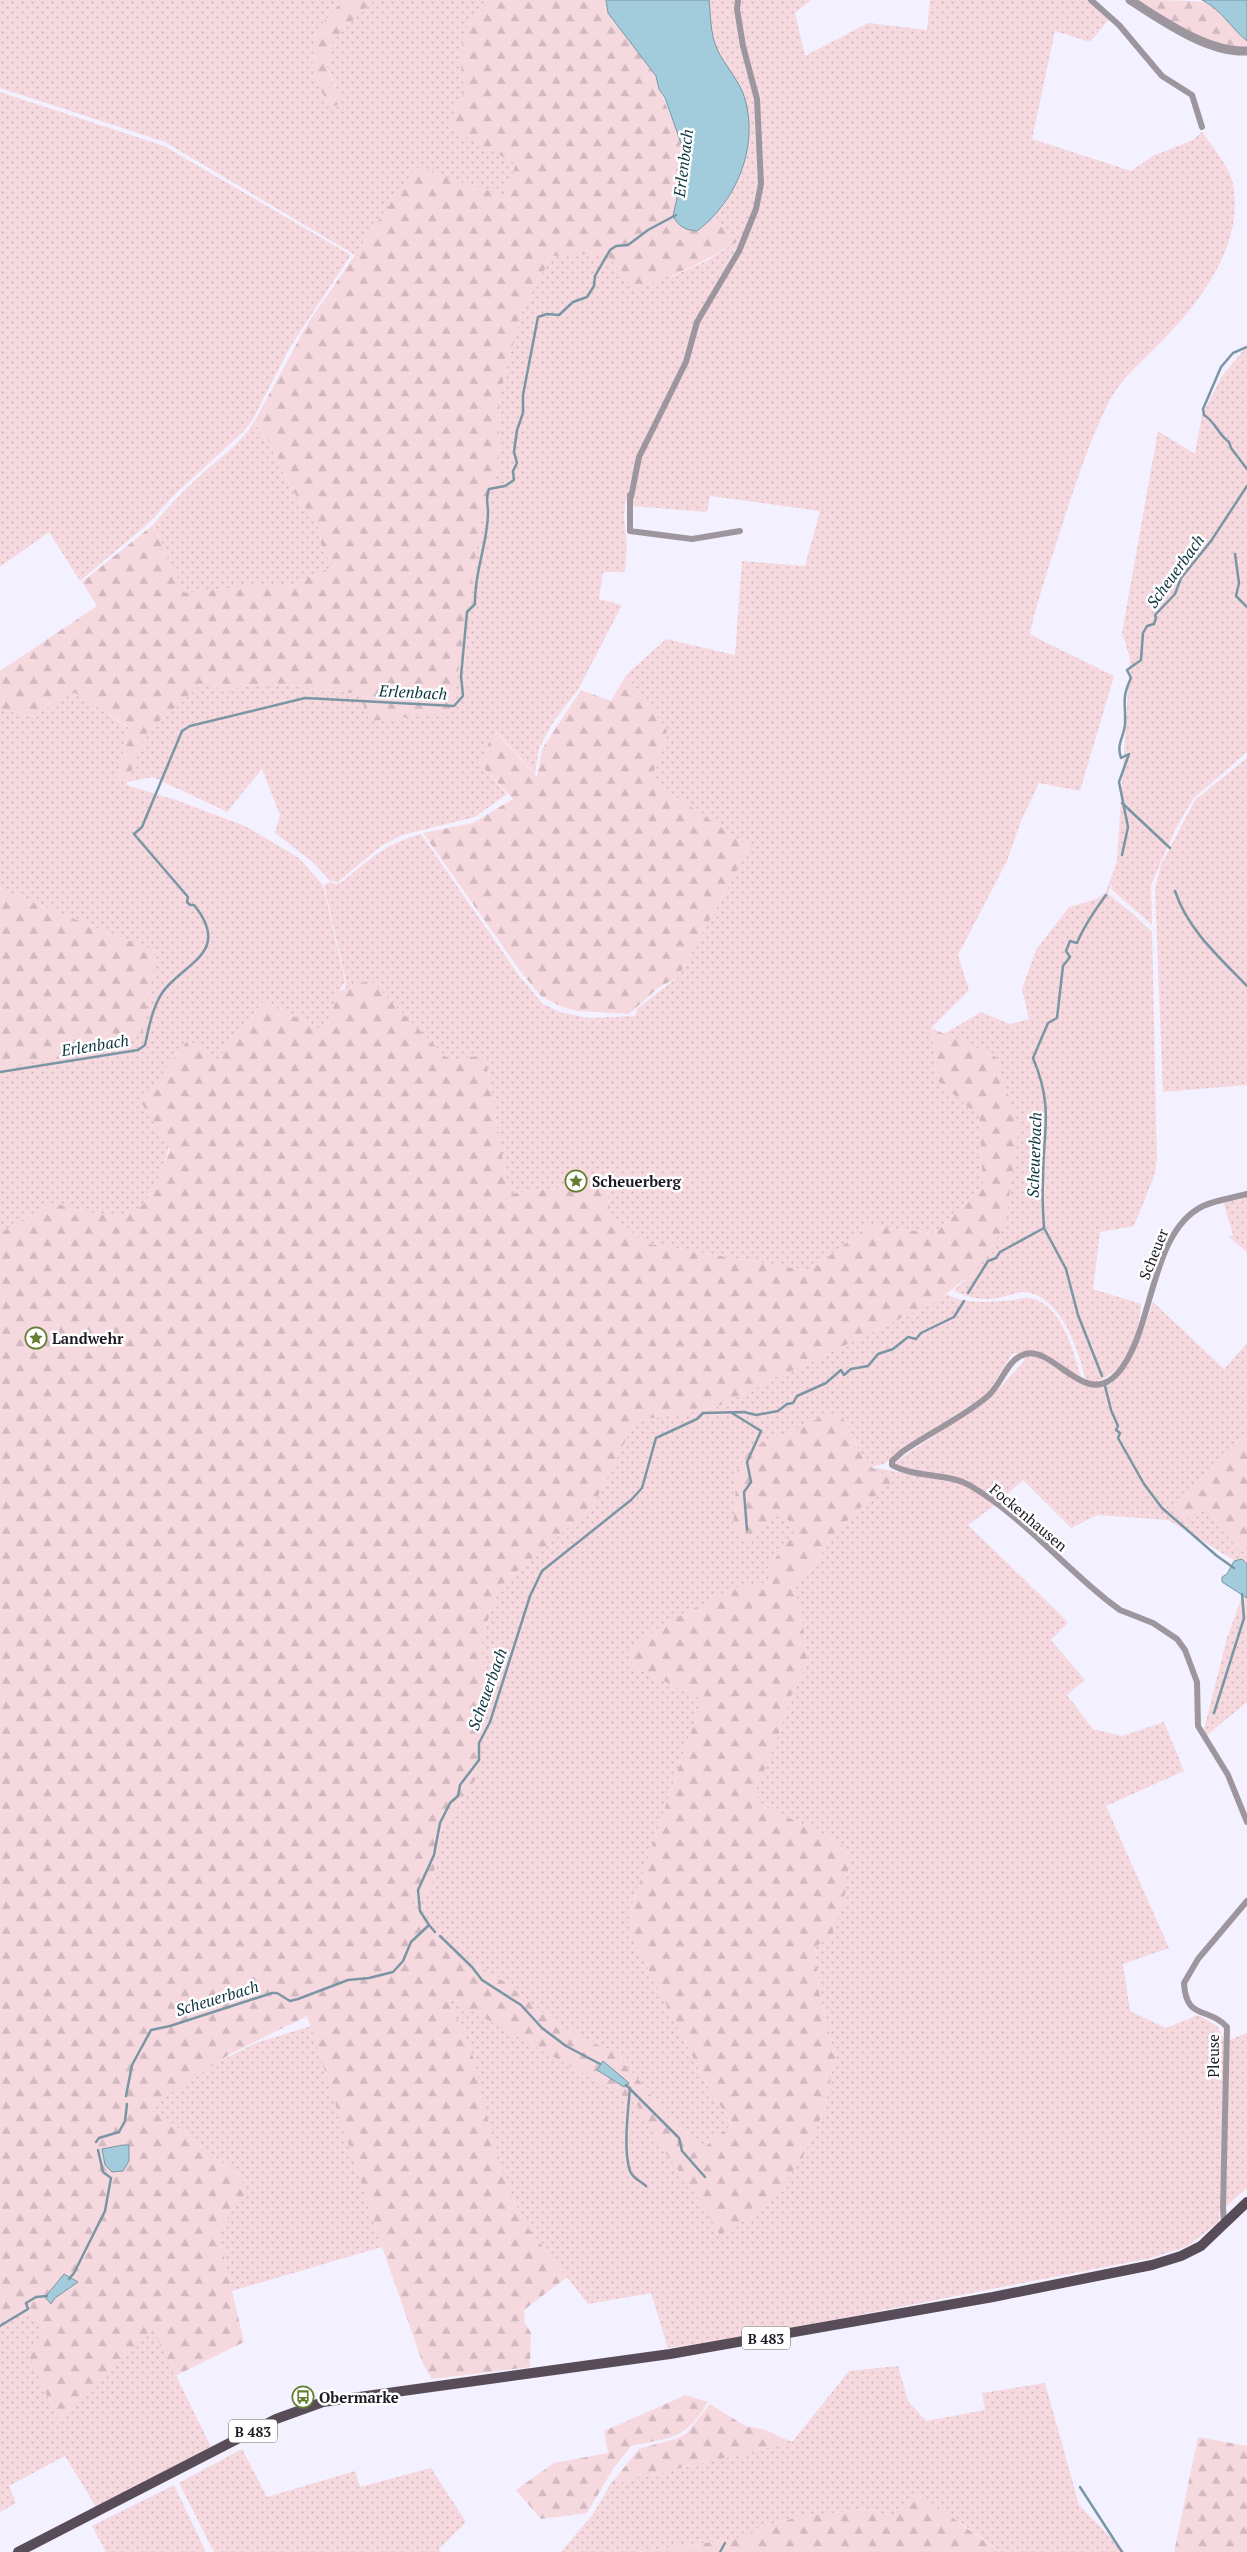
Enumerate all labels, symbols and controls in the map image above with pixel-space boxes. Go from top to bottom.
water label: Erlenbach [668,128,698,199]
water label: Scheuerbach [1141,530,1209,612]
water label: Erlenbach [377,679,448,705]
water label: Erlenbach [59,1029,130,1061]
water label: Scheuerbach [1022,1112,1046,1198]
place icon: Scheuerberg [564,1169,588,1193]
place label: Scheuerberg [592,1171,681,1191]
street label: Scheuer [1134,1225,1172,1282]
place icon: Landwehr [24,1326,48,1350]
place label: Landwehr [52,1328,124,1348]
street label: Fockenhausen [986,1479,1072,1555]
water label: Scheuerbach [462,1645,512,1733]
water label: Scheuerbach [173,1975,261,2021]
street label: Pleuse [1203,2034,1223,2078]
road number: B 483 [742,2326,790,2350]
bus stop icon: Obermarke [291,2385,315,2409]
place label: Obermarke [319,2387,399,2407]
road number: B 483 [229,2420,277,2442]

